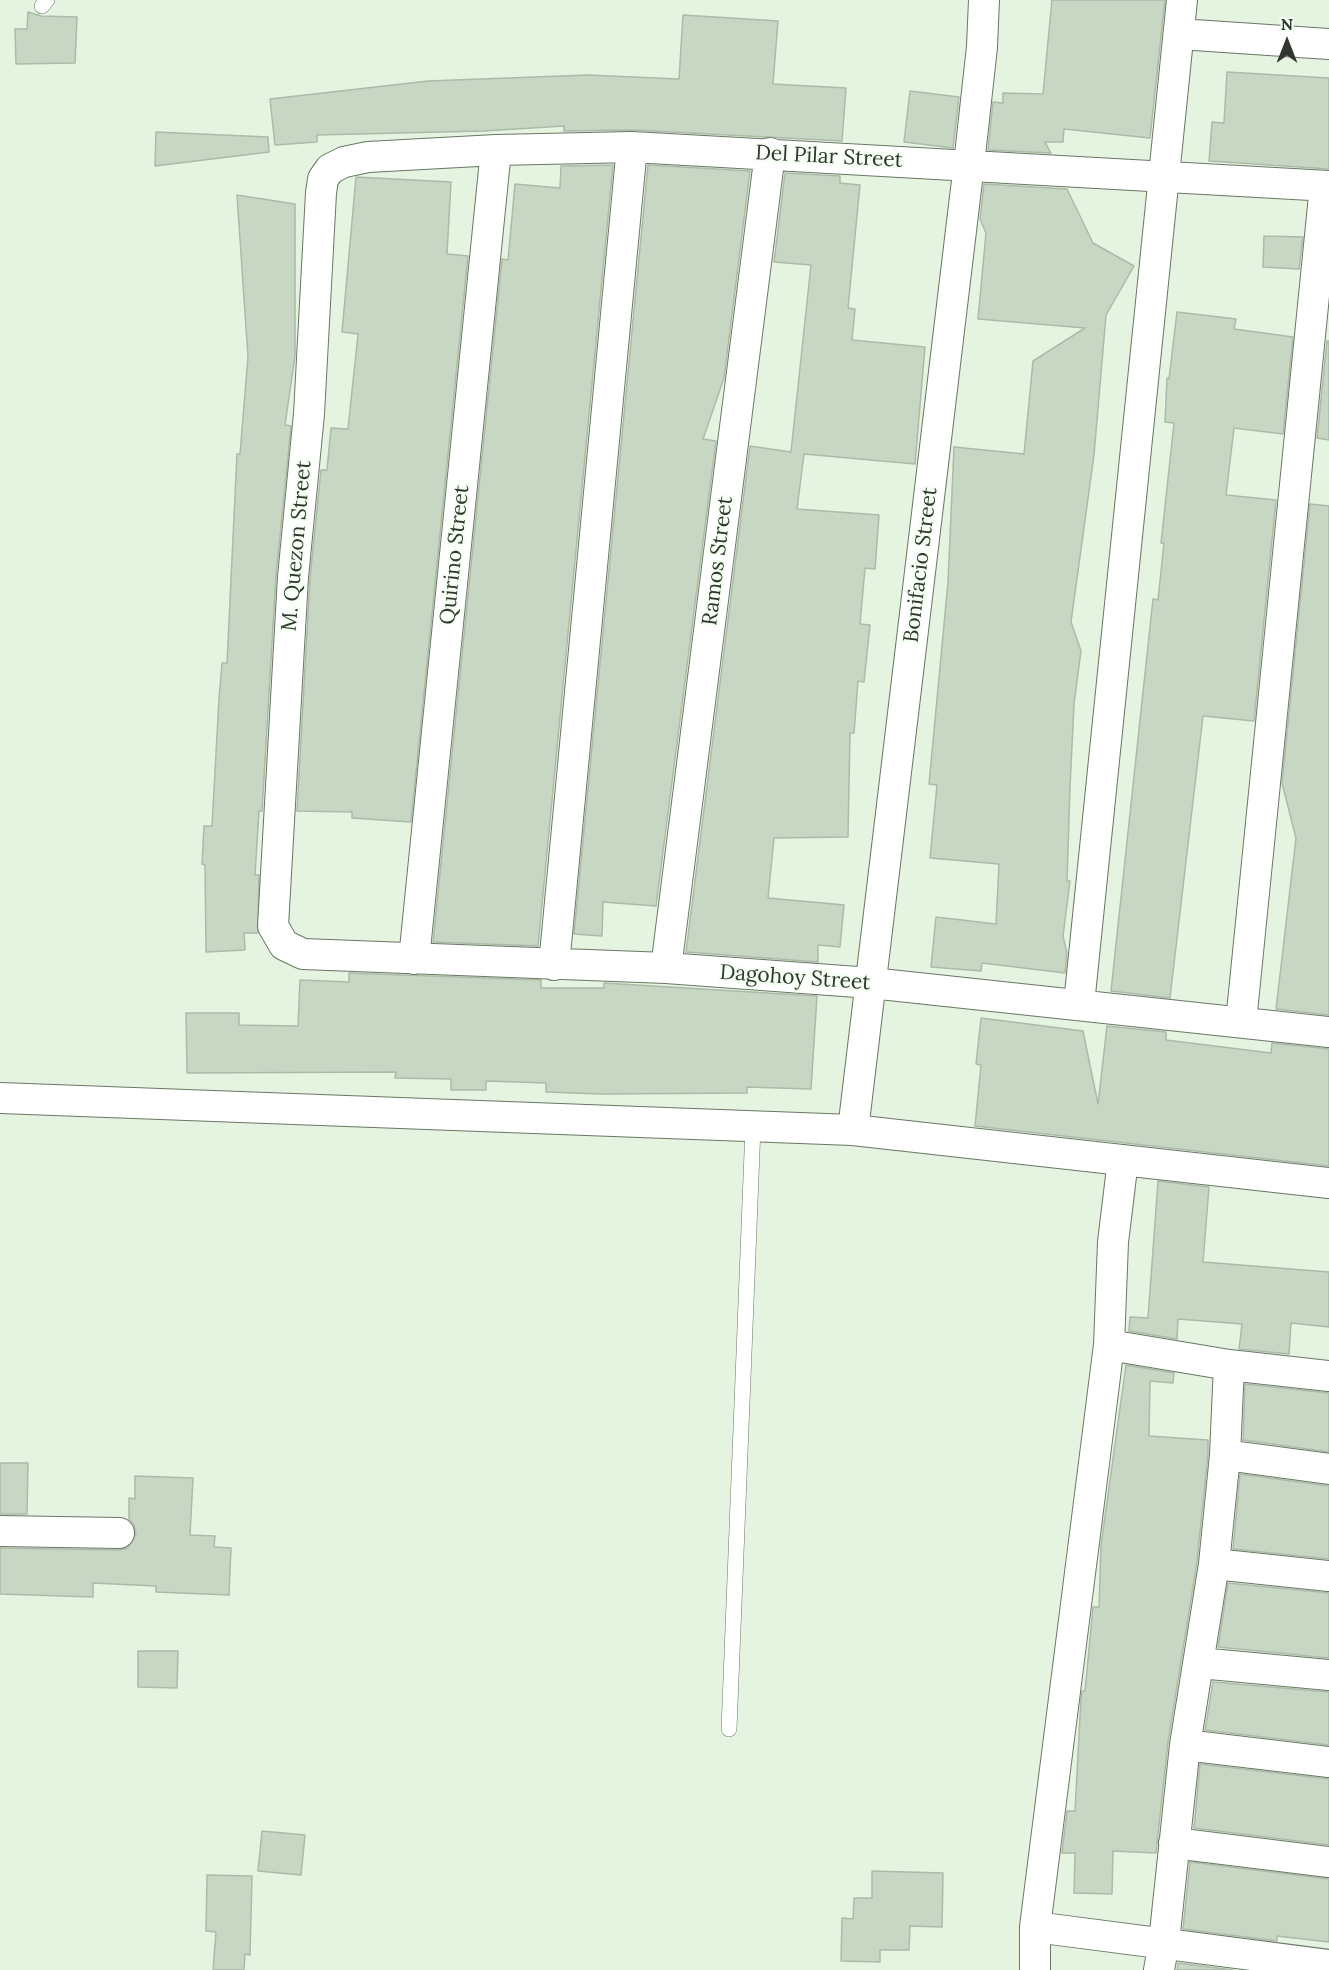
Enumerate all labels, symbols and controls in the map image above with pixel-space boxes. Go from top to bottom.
north arrow [1257,12,1317,72]
text: N [1281,14,1293,34]
street label: Del Pilar Street [755,141,903,173]
street label: M. Quezon Street [277,460,317,632]
street label: Quirino Street [435,484,475,626]
street label: Bonifacio Street [899,486,943,644]
street label: Ramos Street [698,495,738,627]
street label: Dagohoy Street [719,960,871,996]

